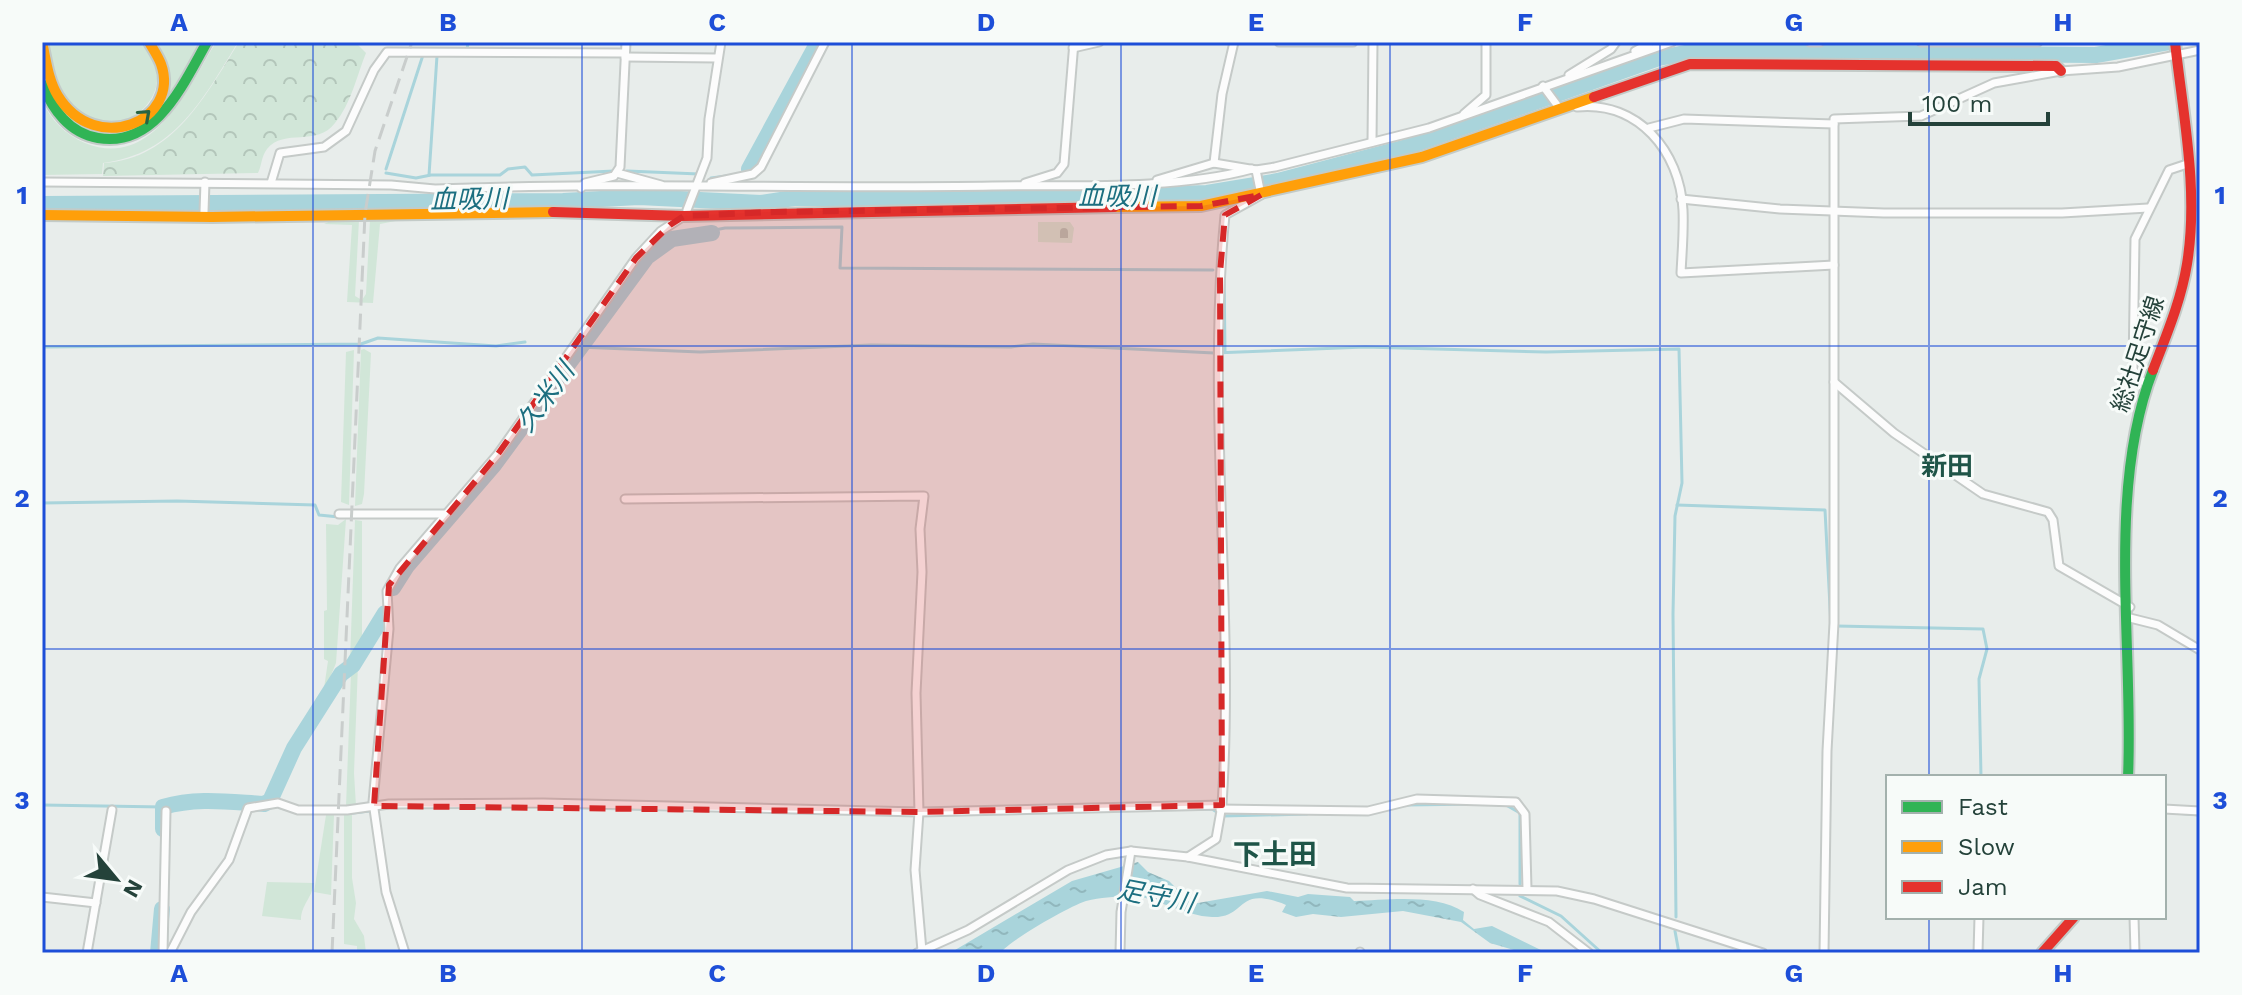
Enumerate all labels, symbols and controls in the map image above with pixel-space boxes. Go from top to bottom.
text: A [170,7,188,37]
text: B [439,7,457,37]
text: C [708,7,726,37]
text: D [977,7,995,37]
text: E [1248,7,1264,37]
text: F [1517,7,1533,37]
text: G [1785,7,1803,37]
text: H [2053,7,2073,37]
scale bar [1910,76,2048,126]
text: 100 m [1922,90,1992,118]
one-way arrow [135,110,150,124]
text: 1 [16,180,28,210]
text: 1 [2214,180,2226,210]
water label: 血吸川 [1078,181,1159,211]
water label: 血吸川 [430,183,511,215]
street label: 総社足守線 [2106,293,2170,415]
water label: 久米川 [510,354,582,437]
district label: 新田 [1921,451,1973,481]
text: 2 [14,483,30,513]
text: 2 [2212,483,2228,513]
legend [1886,775,2166,919]
text: 3 [14,785,30,815]
text: 3 [2212,785,2228,815]
text: Fast [1958,793,2008,821]
text: Slow [1958,833,2015,861]
district label: 下土田 [1233,838,1317,871]
north arrow [76,839,156,919]
text: Jam [1958,873,2008,901]
water label: 足守川 [1115,874,1200,919]
text: N [118,875,148,902]
text: A [170,958,188,988]
text: B [439,958,457,988]
text: C [708,958,726,988]
text: D [977,958,995,988]
text: E [1248,958,1264,988]
text: F [1517,958,1533,988]
text: G [1785,958,1803,988]
text: H [2053,958,2073,988]

